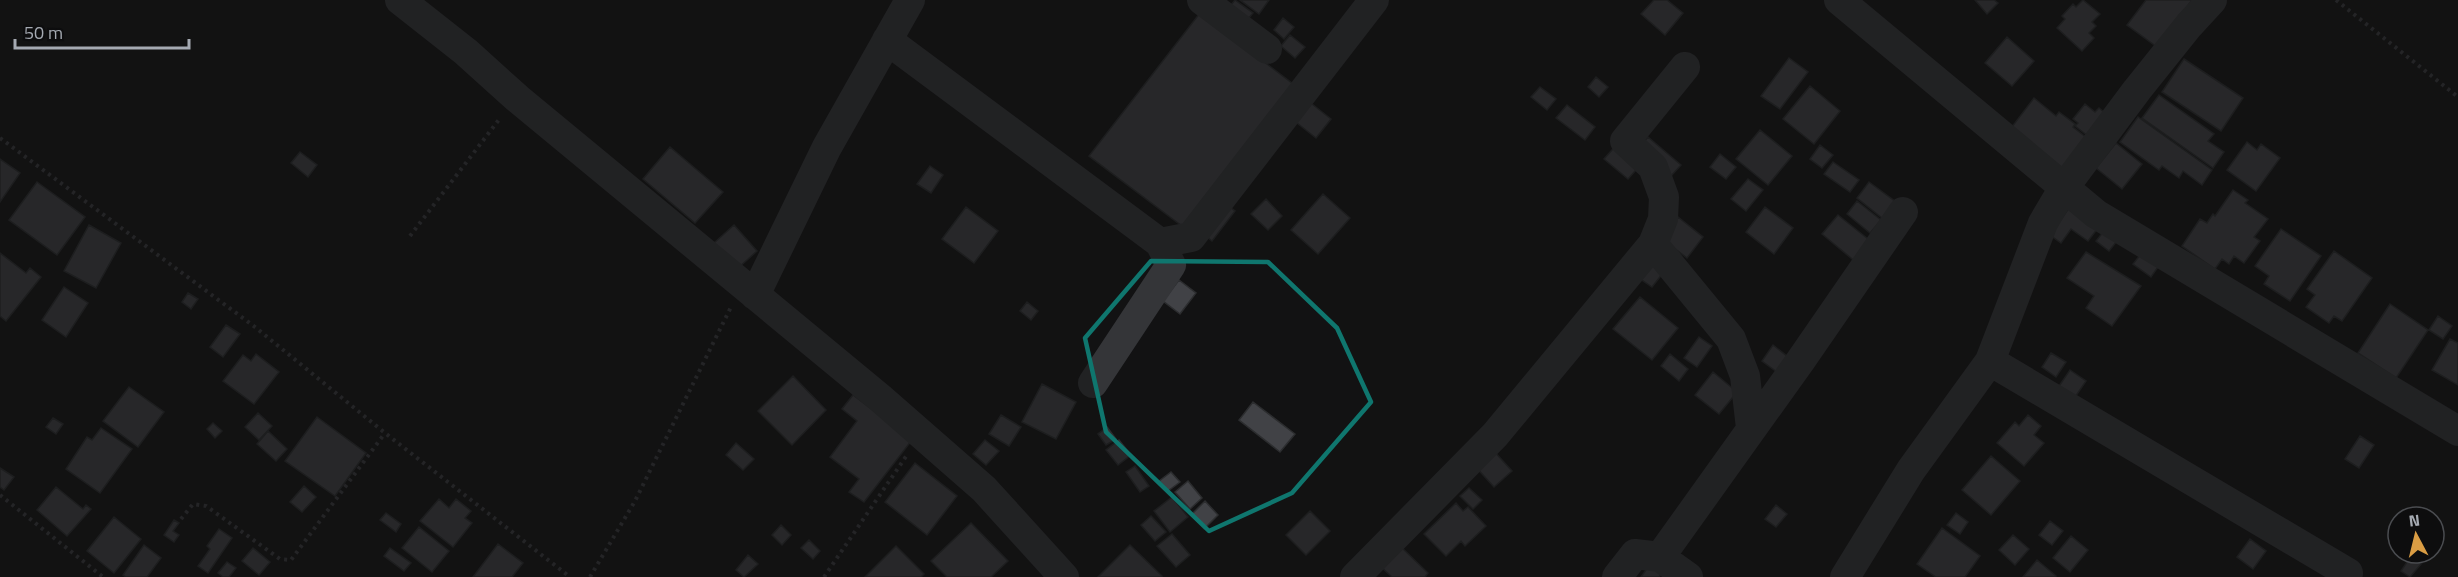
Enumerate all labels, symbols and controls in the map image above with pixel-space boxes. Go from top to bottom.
scale bar [15,12,189,50]
text: 50 m [24,19,63,46]
north arrow [2386,505,2446,565]
text: N [2407,508,2421,533]

